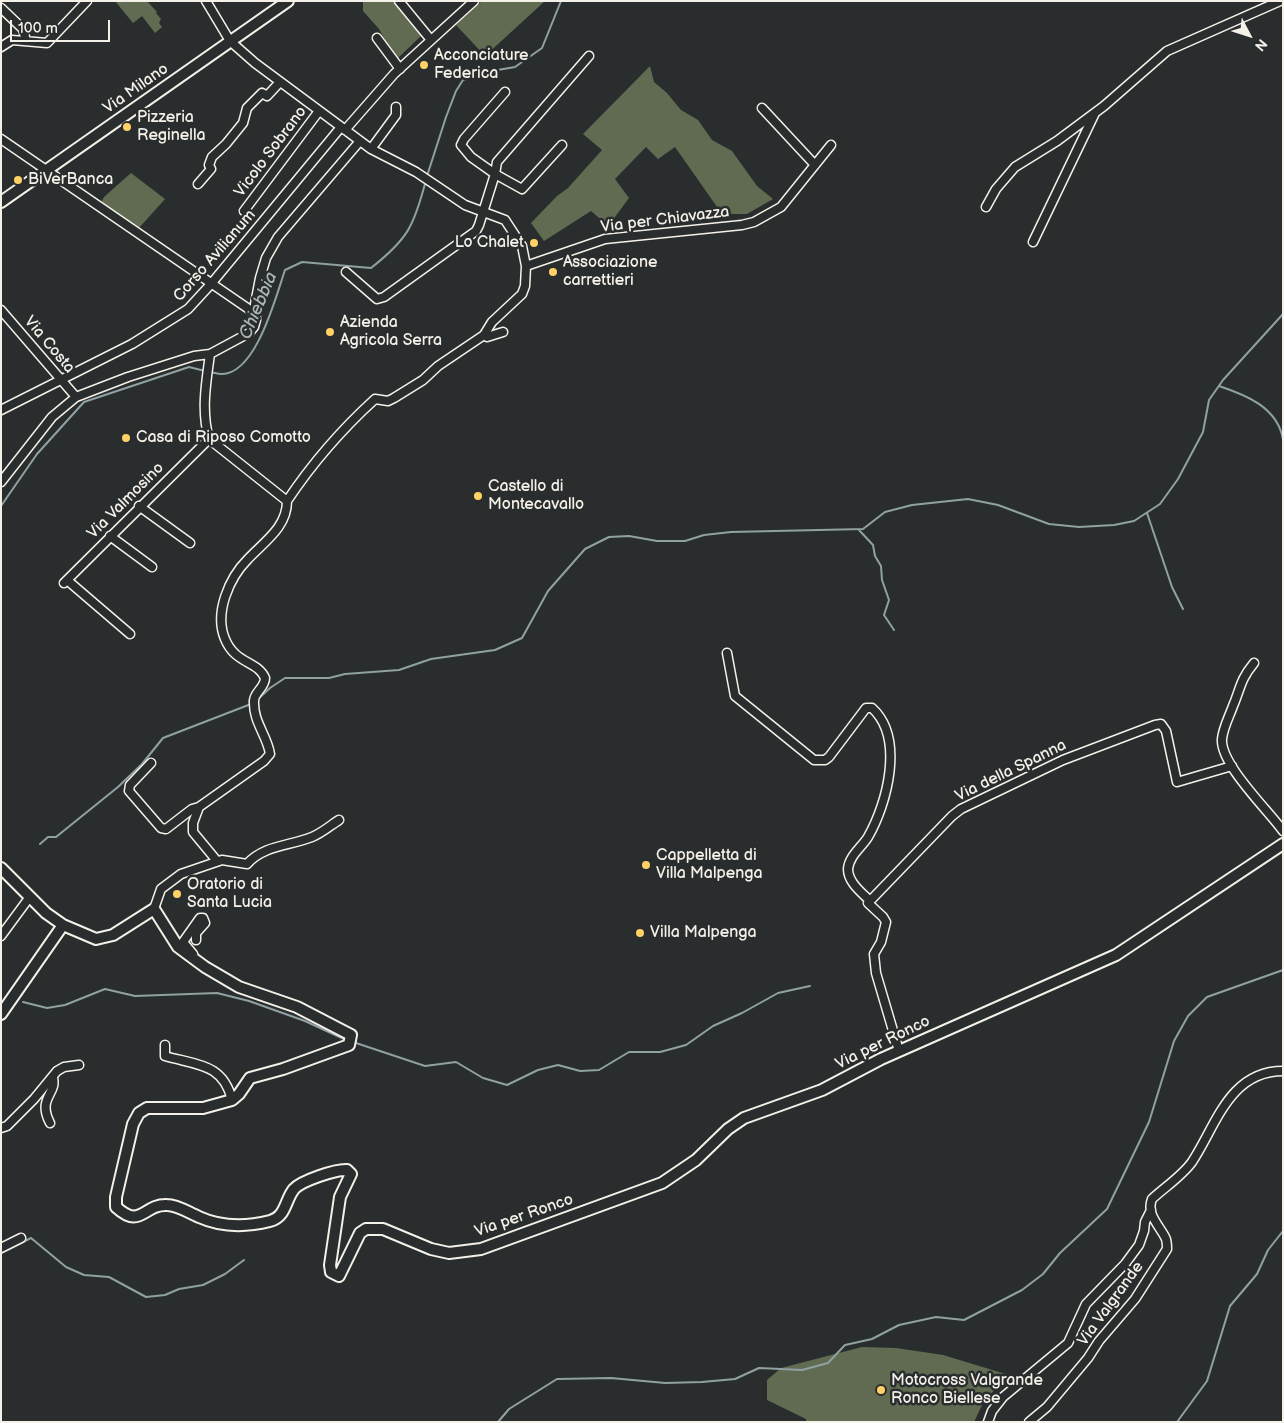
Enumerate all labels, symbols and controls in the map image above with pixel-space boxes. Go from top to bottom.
scale bar [12,10,112,42]
north arrow [1224,10,1274,60]
text: 100 m [18,19,58,38]
text: N [1251,35,1271,54]
place label: Acconciature Federica [434,46,529,84]
marker: Acconciature Federica [418,59,430,71]
street label: Via Milano [100,60,172,118]
street label: Vicolo Sobrano [231,103,311,201]
place label: Pizzeria Reginella [137,108,205,146]
marker: Pizzeria Reginella [121,121,133,133]
place label: BiVerBanca [28,170,113,190]
marker: BiVerBanca [12,174,24,186]
street label: Via per Chiavazza [600,203,730,237]
street label: Corso Avilianum [170,206,260,306]
place label: Lo Chalet [455,233,524,253]
marker: Lo Chalet [528,237,540,249]
place label: Associazione carrettieri [563,253,657,291]
marker: Associazione carrettieri [547,266,559,278]
water label: Chiebbia [235,269,283,343]
street label: Via Costa [20,312,78,378]
place label: Azienda Agricola Serra [340,313,442,351]
marker: Azienda Agricola Serra [324,326,336,338]
place label: Casa di Riposo Comotto [136,428,311,448]
marker: Casa di Riposo Comotto [120,432,132,444]
street label: Via Valmosino [84,459,168,543]
place label: Castello di Montecavallo [488,477,584,515]
marker: Castello di Montecavallo [472,490,484,502]
street label: Via della Spanna [952,736,1070,806]
place label: Cappelletta di Villa Malpenga [656,846,763,884]
marker: Cappelletta di Villa Malpenga [640,859,652,871]
place label: Oratorio di Santa Lucia [187,875,272,913]
marker: Oratorio di Santa Lucia [171,888,183,900]
place label: Villa Malpenga [650,923,757,943]
marker: Villa Malpenga [634,927,646,939]
street label: Via per Ronco [833,1012,933,1074]
street label: Via per Ronco [472,1190,576,1242]
street label: Via Valgrande [1074,1258,1148,1350]
place label: Motocross Valgrande Ronco Biellese [891,1371,1043,1409]
marker: Motocross Valgrande Ronco Biellese [875,1384,887,1396]

